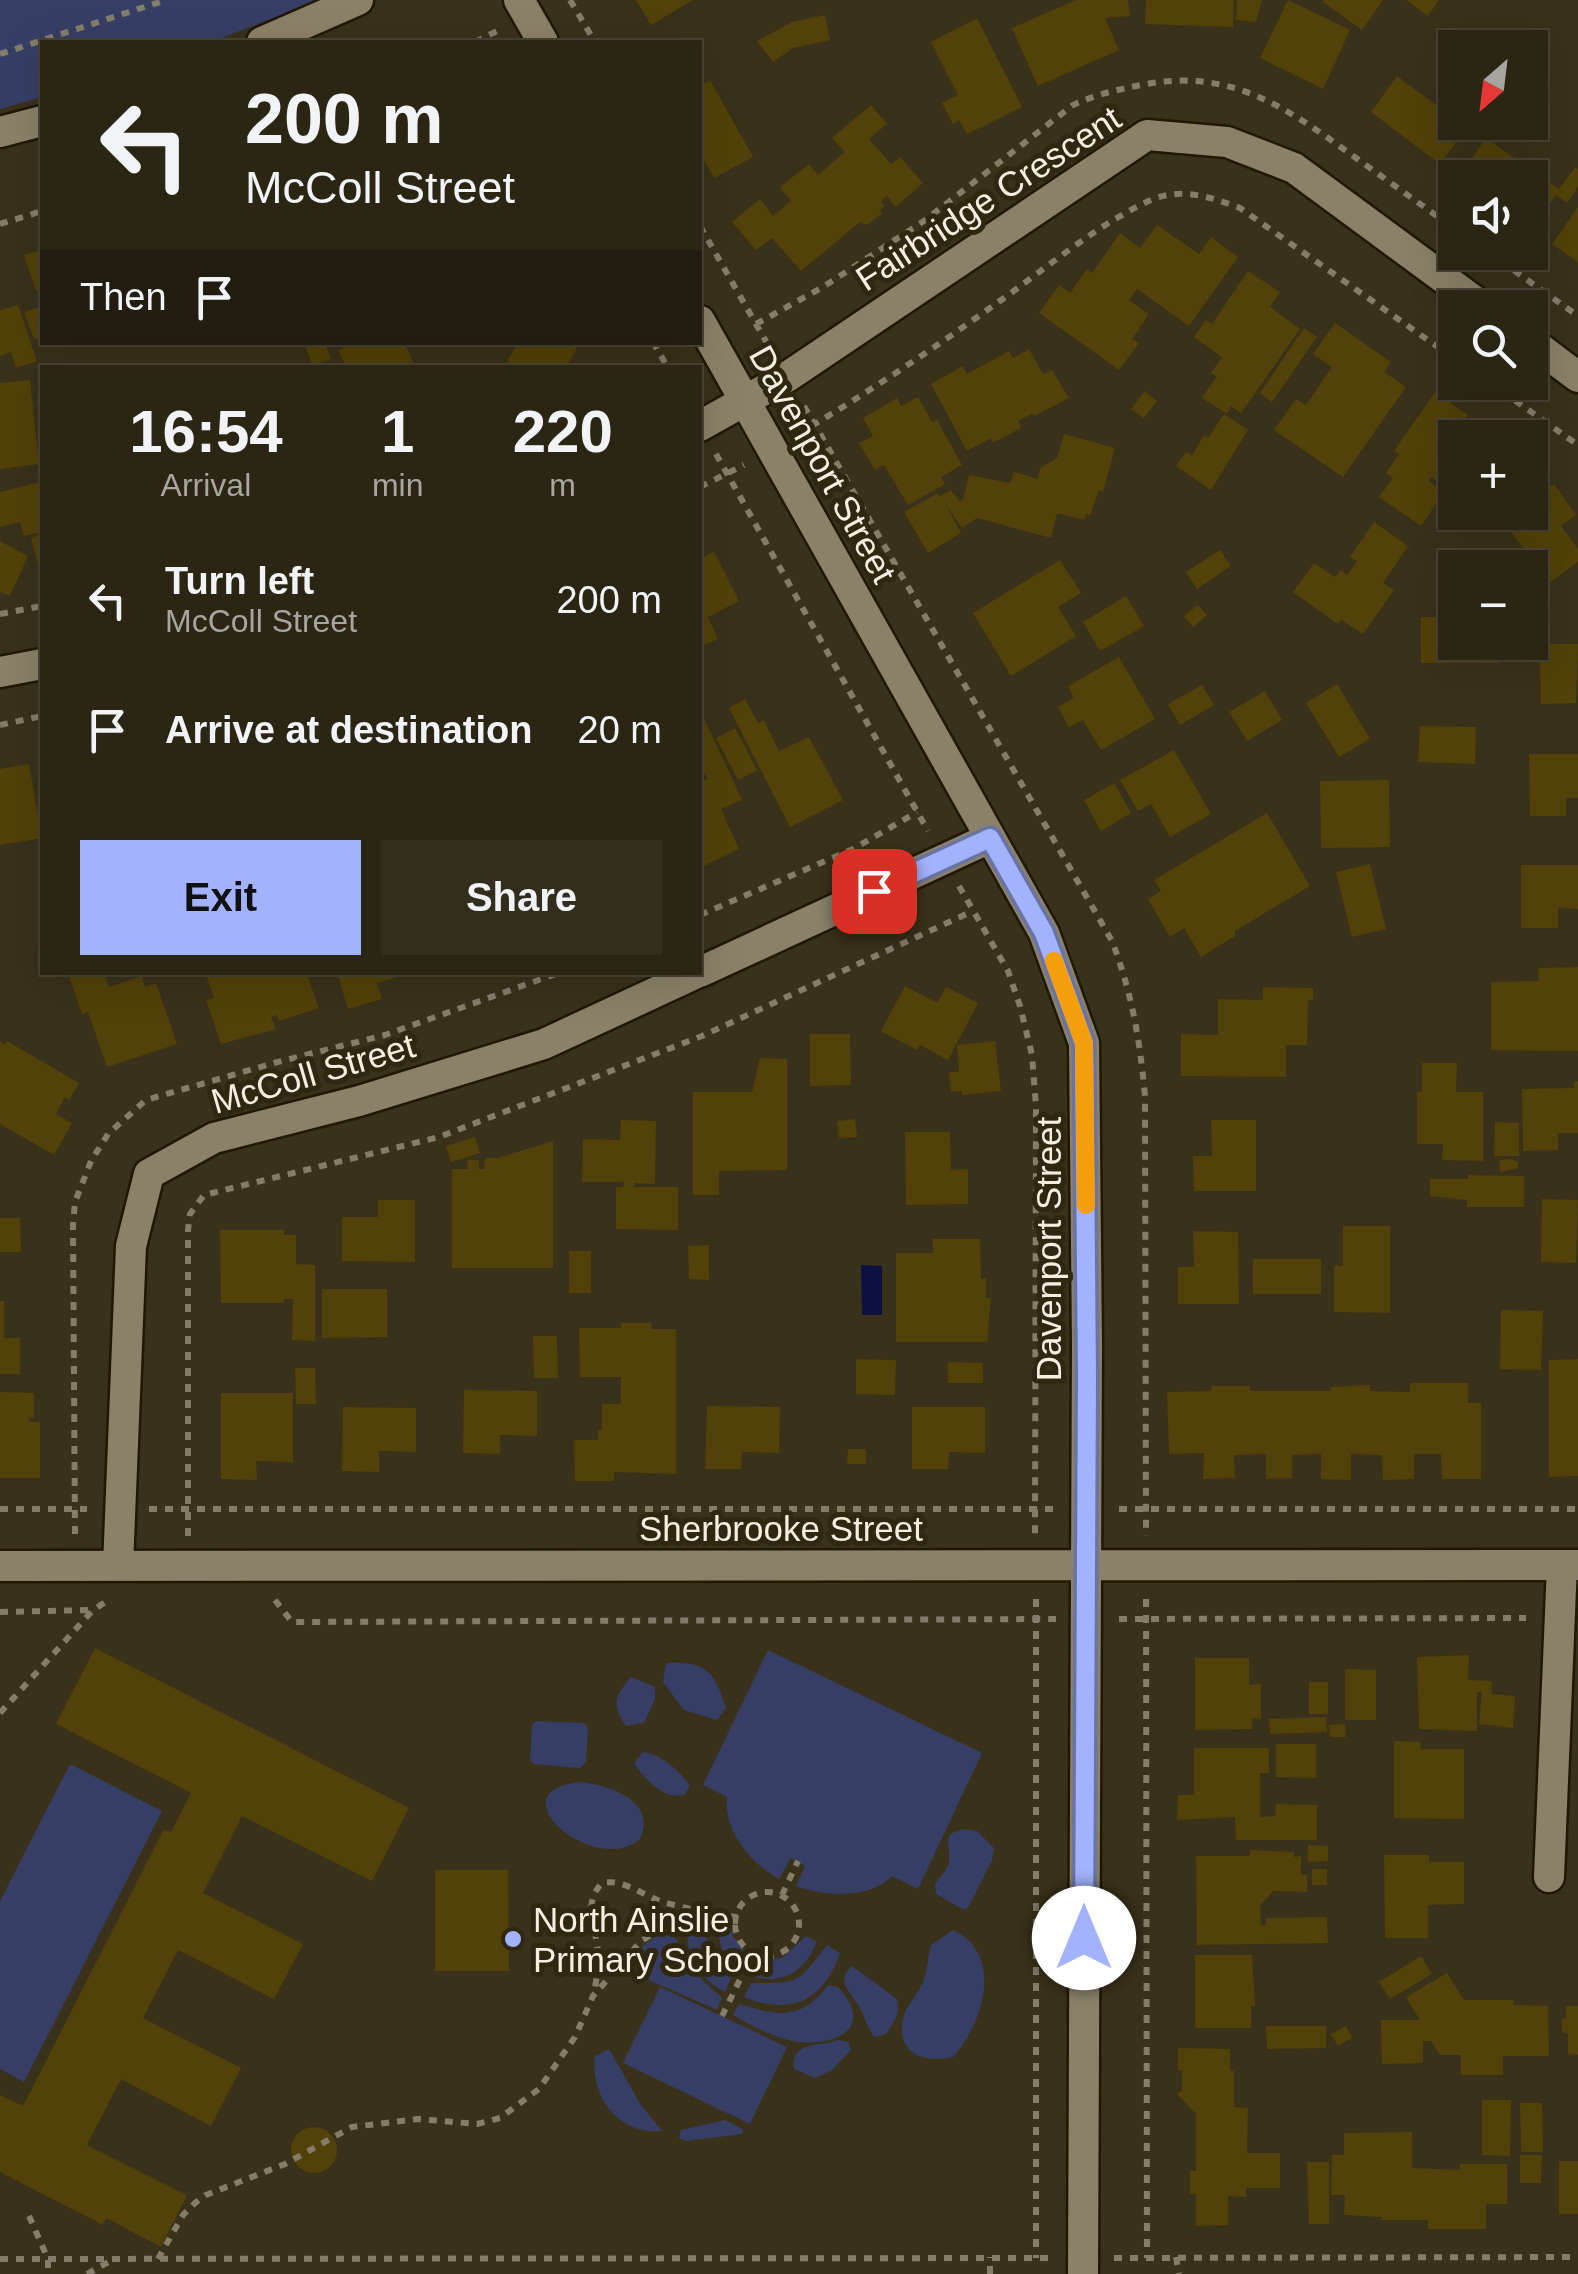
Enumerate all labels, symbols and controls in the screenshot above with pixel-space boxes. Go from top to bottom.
north arrow [1438,30,1548,140]
map controls [1438,30,1548,660]
icon: left [80,80,210,210]
text: 200 m [245,80,443,158]
street label: Fairbridge Crescent [848,98,1128,298]
button: sound [1438,160,1548,270]
text: McColl Street [245,162,515,213]
icon: arrive [187,270,242,325]
text: Then [80,276,167,318]
button: search [1438,290,1548,400]
street label: Davenport Street [742,339,904,589]
text: 16:54 [129,398,283,465]
text: 1 [381,398,414,465]
text: 220 [513,398,613,465]
button: + [1438,420,1548,530]
text: Arrival [161,467,251,503]
text: min [372,467,423,503]
text: m [549,467,576,503]
button: − [1438,550,1548,660]
text: Turn left [165,560,314,602]
icon: left [80,573,135,628]
text: 200 m [556,579,662,621]
text: McColl Street [165,603,357,639]
icon: arrive [80,703,135,758]
text: Arrive at destination [165,709,532,751]
text: 20 m [578,709,662,751]
button: Exit [80,840,361,955]
button: Share [381,840,662,955]
pin [832,849,917,934]
icon: arrive [847,864,902,919]
street label: McColl Street [207,1025,420,1121]
street label: Davenport Street [1029,1116,1068,1381]
street label: Sherbrooke Street [639,1509,923,1548]
position arrow [1032,1886,1136,1990]
place label: North Ainslie Primary School [533,1900,770,1979]
marker: North Ainslie Primary School [502,1928,524,1950]

